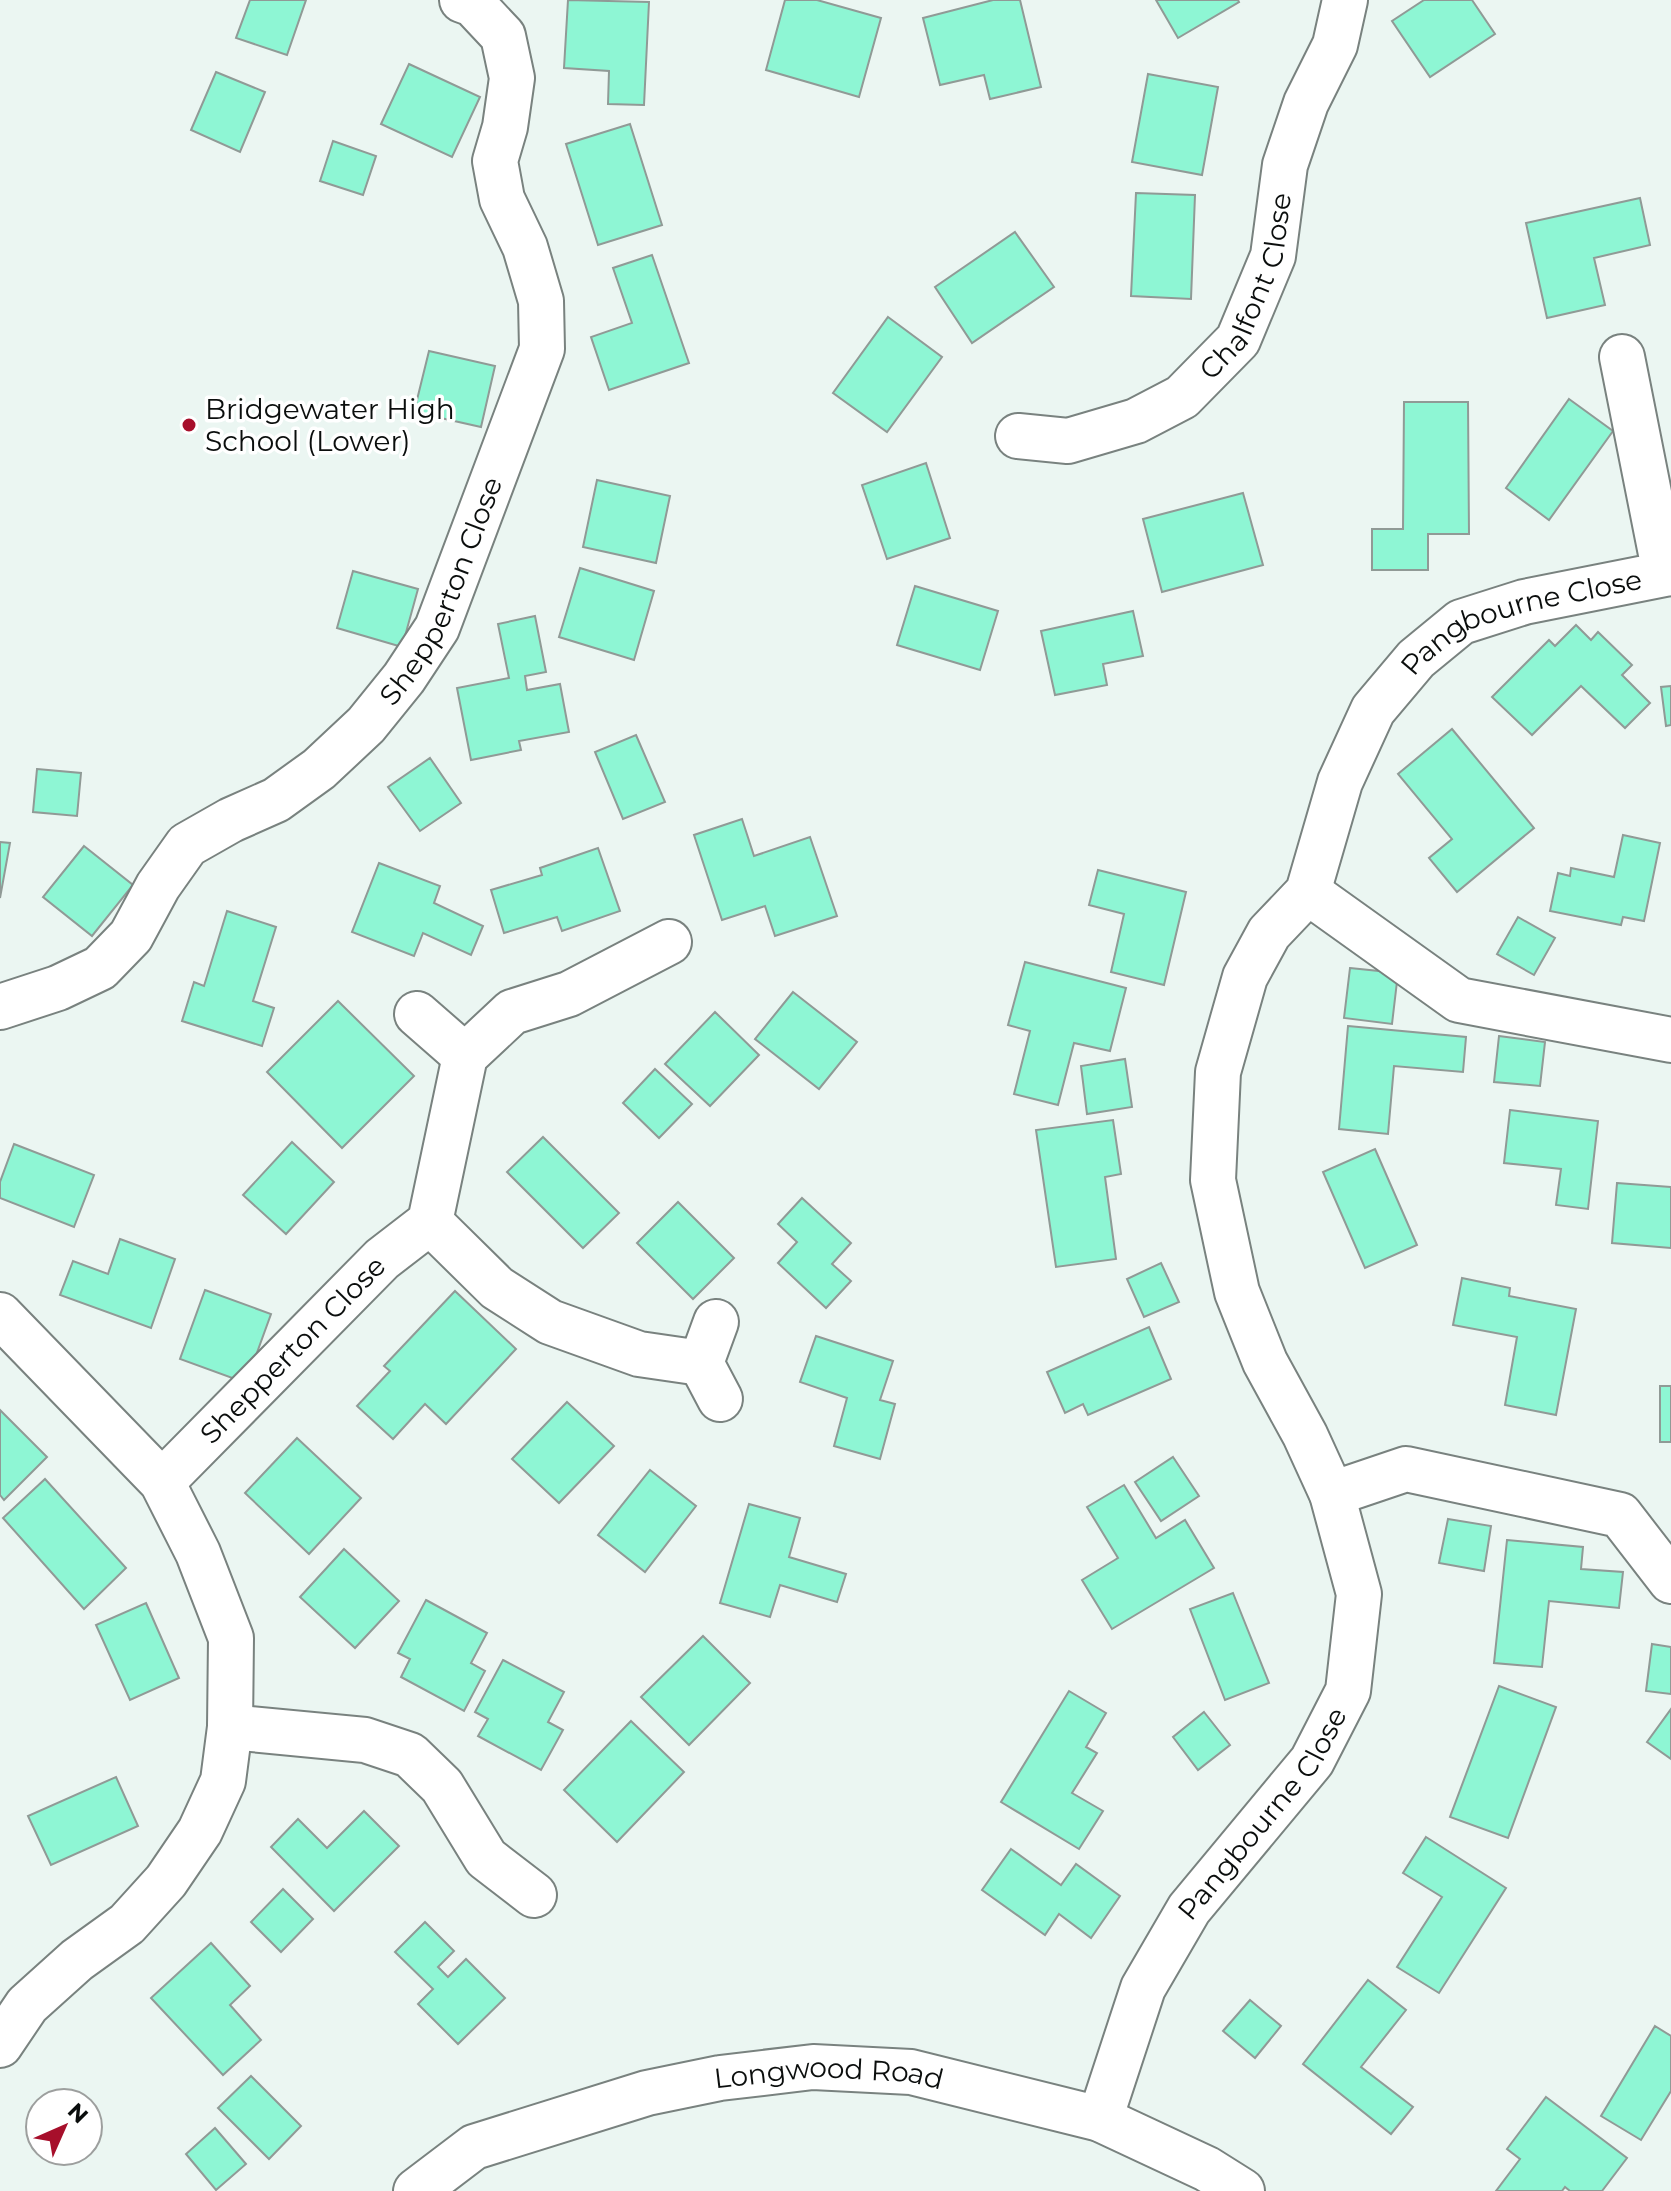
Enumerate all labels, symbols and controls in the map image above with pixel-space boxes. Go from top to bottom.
street label: Chalfont Close [1192,191,1298,386]
place label: Bridgewater High School (Lower) [205,392,455,458]
marker: Bridgewater High School (Lower) [180,416,198,434]
street label: Shepperton Close [372,472,509,712]
street label: Pangbourne Close [1393,562,1645,682]
street label: Shepperton Close [193,1249,392,1450]
street label: Pangbourne Close [1170,1702,1354,1927]
street label: Longwood Road [712,2050,947,2096]
north arrow [24,2087,104,2167]
text: N [62,2097,94,2129]

